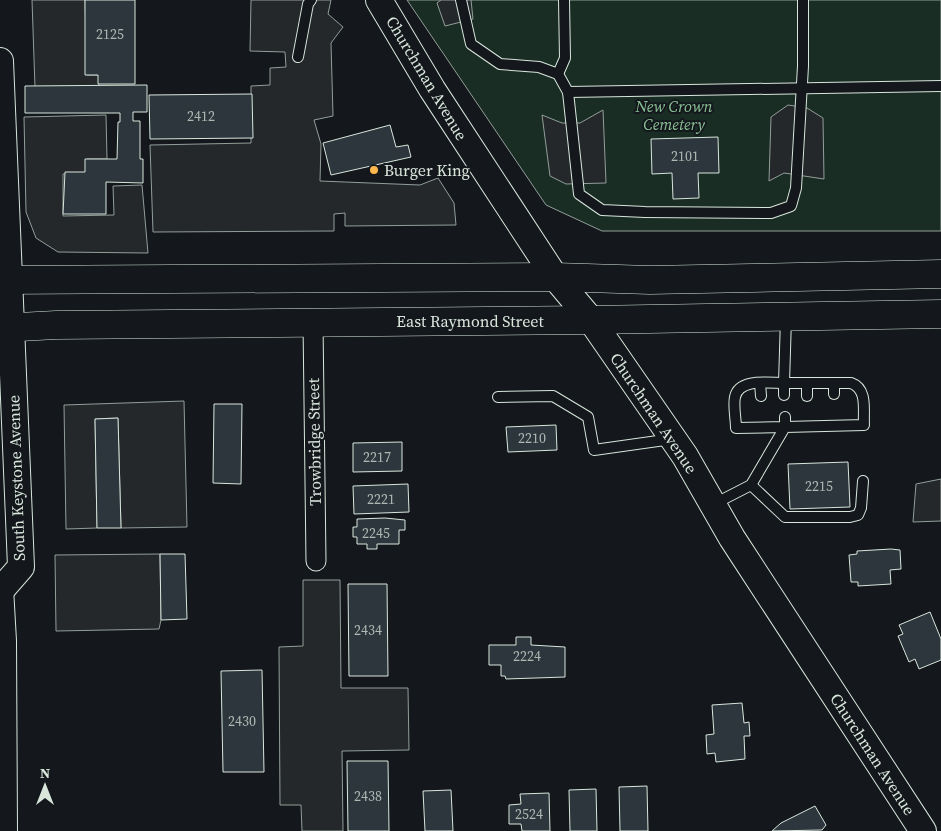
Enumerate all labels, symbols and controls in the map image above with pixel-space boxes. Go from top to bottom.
street label: Churchman Avenue [381,12,473,144]
house number: 2125 [96,24,124,44]
park label: New Crown Cemetery [634,95,713,135]
house number: 2412 [187,106,215,126]
house number: 2101 [671,146,699,166]
place label: Burger King [384,159,470,181]
marker: Burger King [368,164,380,176]
street label: East Raymond Street [396,310,544,332]
street label: Churchman Avenue [605,348,703,478]
street label: Trowbridge Street [302,377,326,506]
street label: South Keystone Avenue [2,395,30,561]
house number: 2210 [518,428,546,448]
house number: 2217 [363,447,391,467]
house number: 2215 [805,476,833,496]
house number: 2221 [367,489,395,509]
house number: 2245 [362,523,390,543]
house number: 2434 [354,620,382,640]
house number: 2224 [513,646,541,666]
street label: Churchman Avenue [825,689,921,819]
house number: 2430 [228,711,256,731]
north arrow [20,761,70,811]
text: N [40,763,50,783]
house number: 2438 [354,786,382,806]
house number: 2524 [515,804,543,824]

